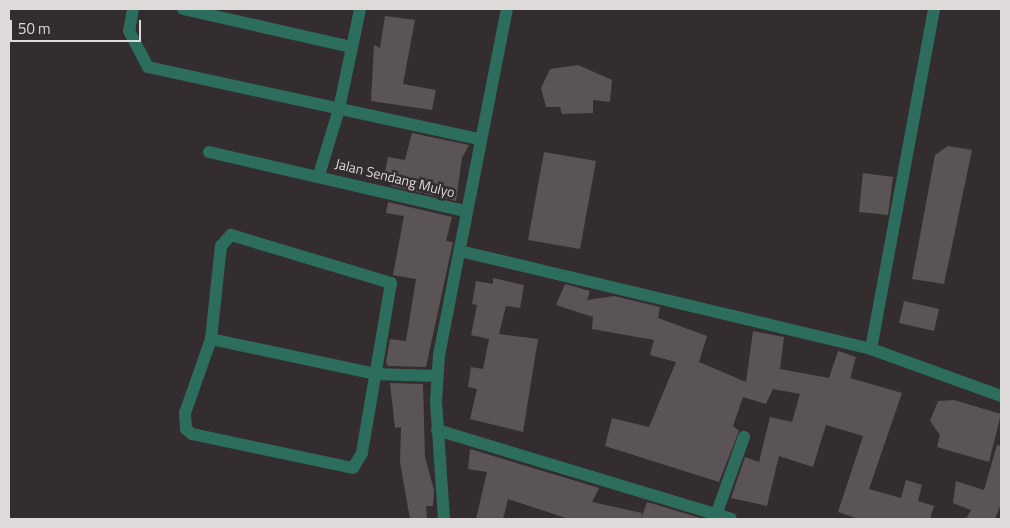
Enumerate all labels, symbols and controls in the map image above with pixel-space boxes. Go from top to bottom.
scale bar [12,10,144,42]
text: 50 m [18,17,51,40]
street label: Jalan Sendang Mulyo [333,155,457,201]

